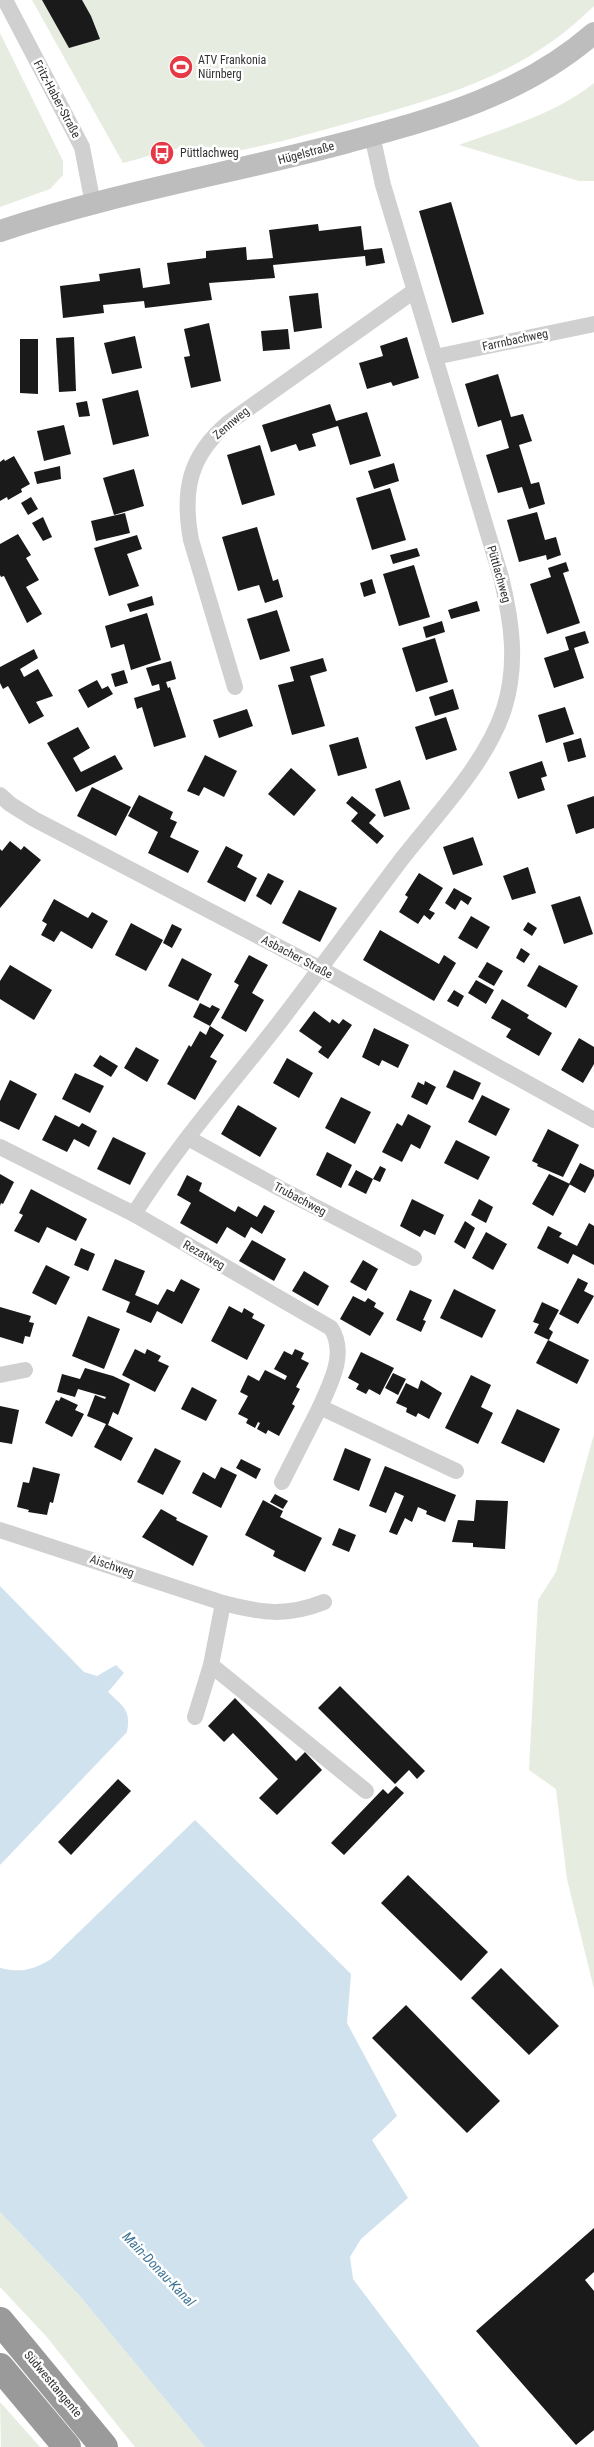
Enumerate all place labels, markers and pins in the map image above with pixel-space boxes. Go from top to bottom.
place label: ATV Frankonia Nürnberg [198,53,267,81]
sports icon: ATV Frankonia Nürnberg [168,54,194,80]
bus stop icon: Püttlachweg [149,140,175,166]
place label: Püttlachweg [180,146,239,160]

